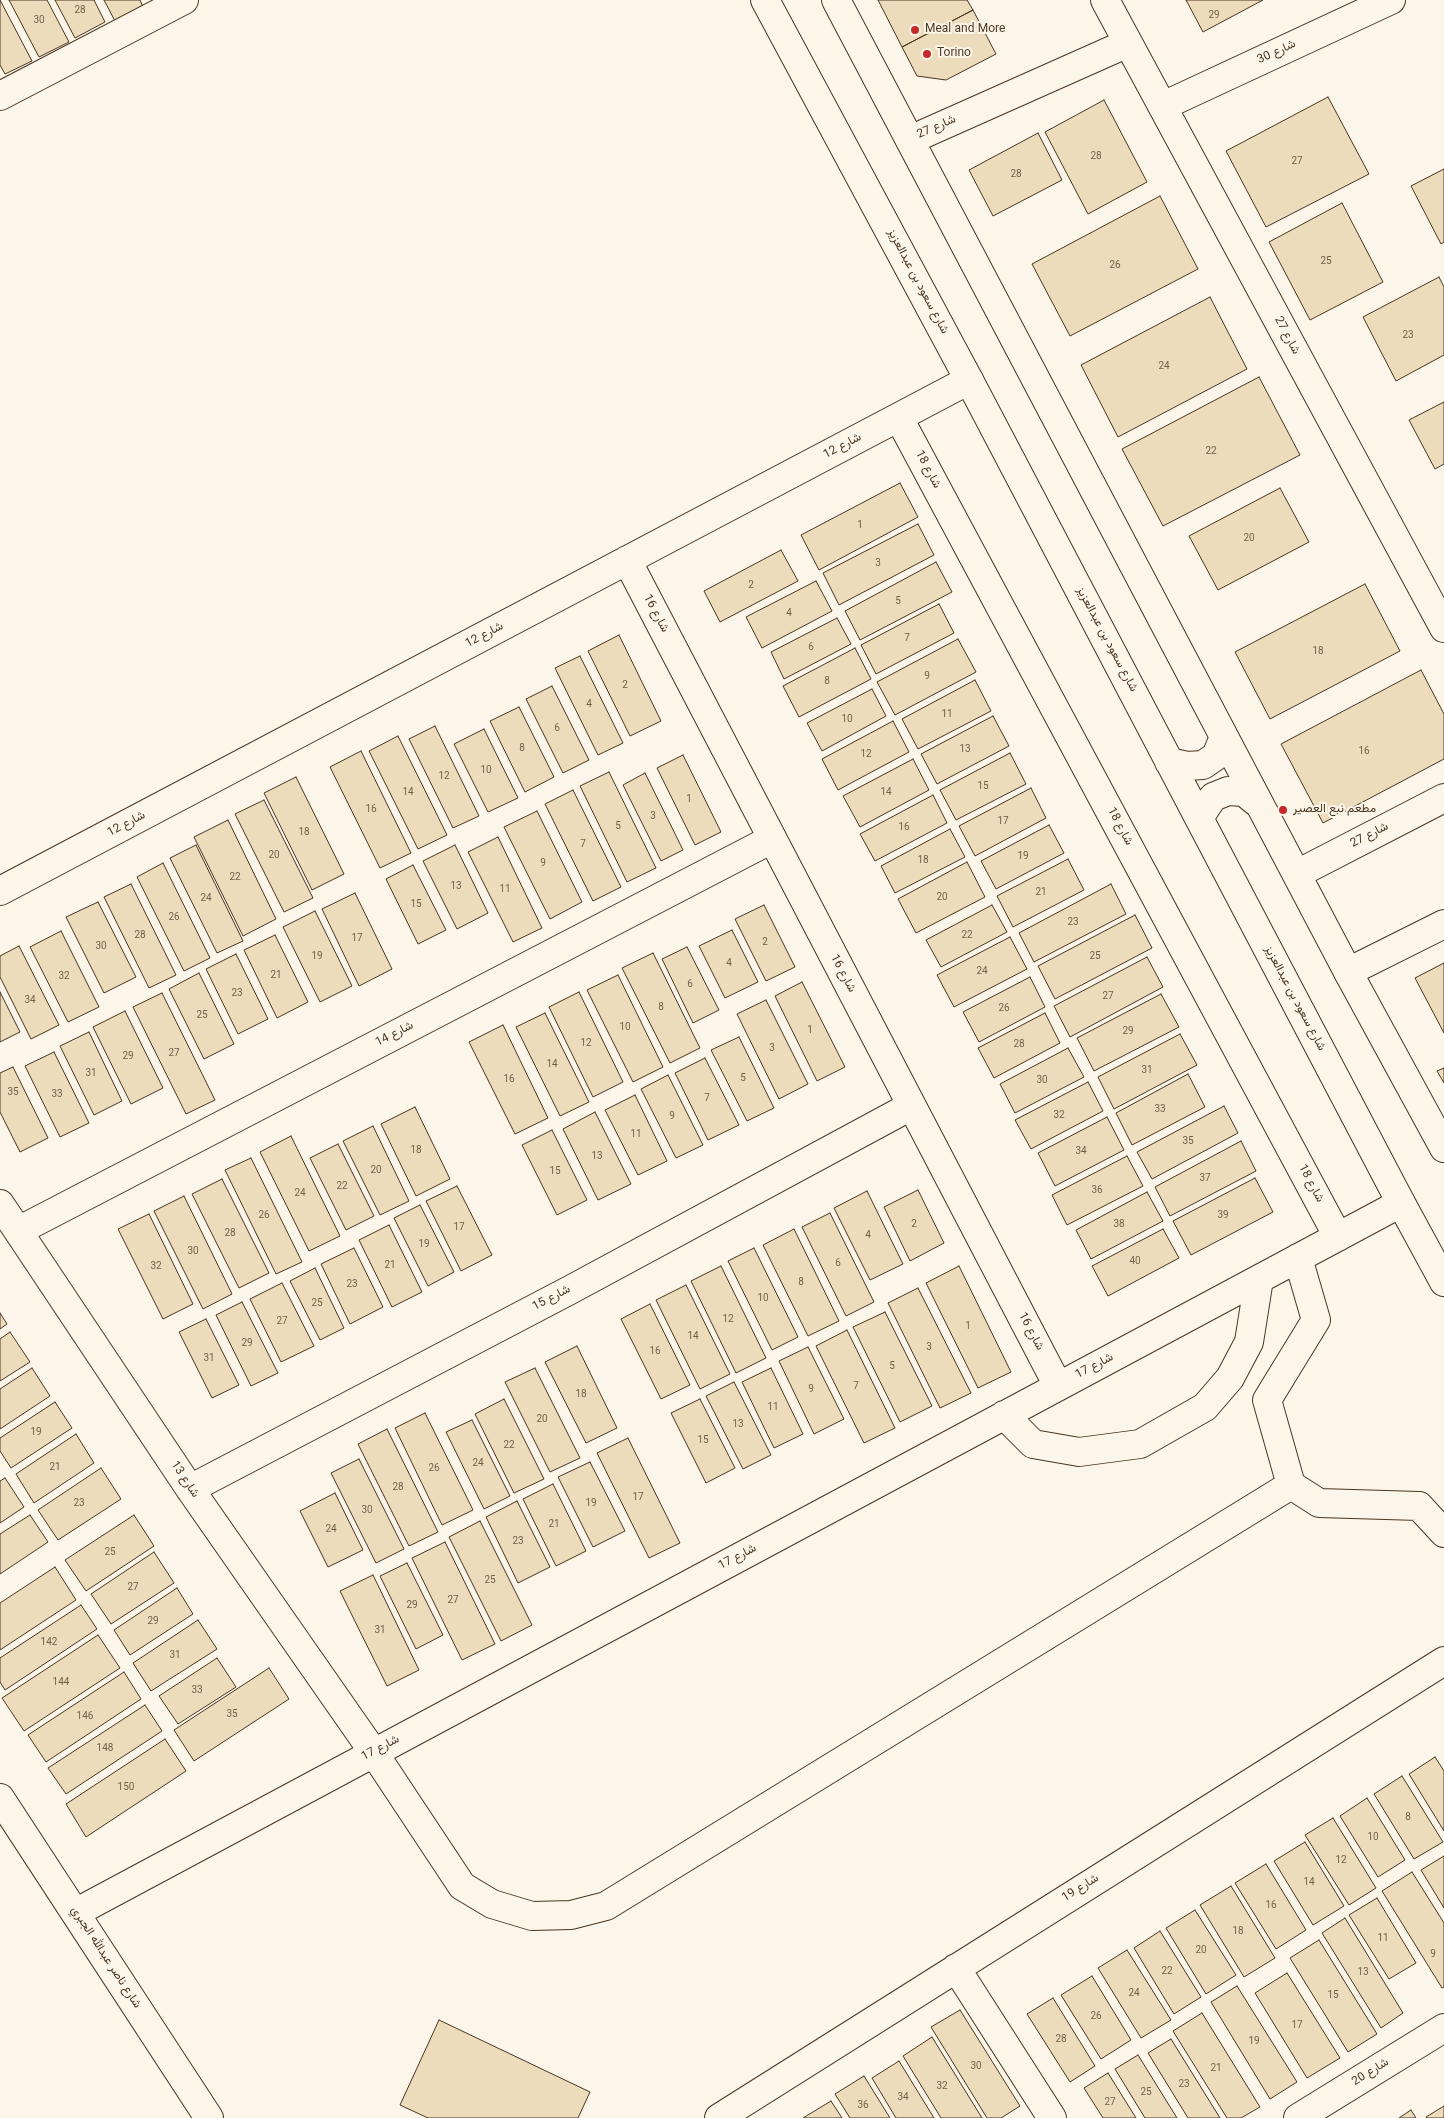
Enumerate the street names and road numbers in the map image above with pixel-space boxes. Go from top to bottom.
street label: شارع 30 [1255,38,1299,68]
street label: شارع 27 [915,113,959,143]
street label: شارع سعود بن عبدالعزيز [883,227,951,337]
street label: شارع 27 [1270,315,1302,357]
street label: شارع 12 [822,431,864,463]
street label: شارع 18 [911,449,943,491]
street label: شارع سعود بن عبدالعزيز [1072,585,1140,695]
street label: شارع 16 [639,593,671,635]
street label: شارع 12 [464,620,506,652]
street label: شارع 18 [1103,806,1135,848]
street label: شارع 12 [106,809,148,841]
street label: شارع 27 [1349,820,1391,852]
street label: شارع سعود بن عبدالعزيز [1260,944,1328,1054]
street label: شارع 16 [826,953,858,995]
street label: شارع 14 [374,1019,416,1051]
street label: شارع 18 [1294,1163,1326,1205]
street label: شارع 15 [531,1283,573,1315]
street label: شارع 16 [1014,1311,1046,1353]
street label: شارع 17 [1074,1351,1116,1383]
street label: شارع 13 [167,1459,201,1501]
street label: شارع 17 [717,1542,759,1574]
street label: شارع 17 [360,1733,402,1765]
street label: شارع 19 [1060,1872,1102,1906]
street label: شارع ناصر عبدالله الجبري [67,1904,143,2012]
street label: شارع 20 [1350,2056,1392,2090]

